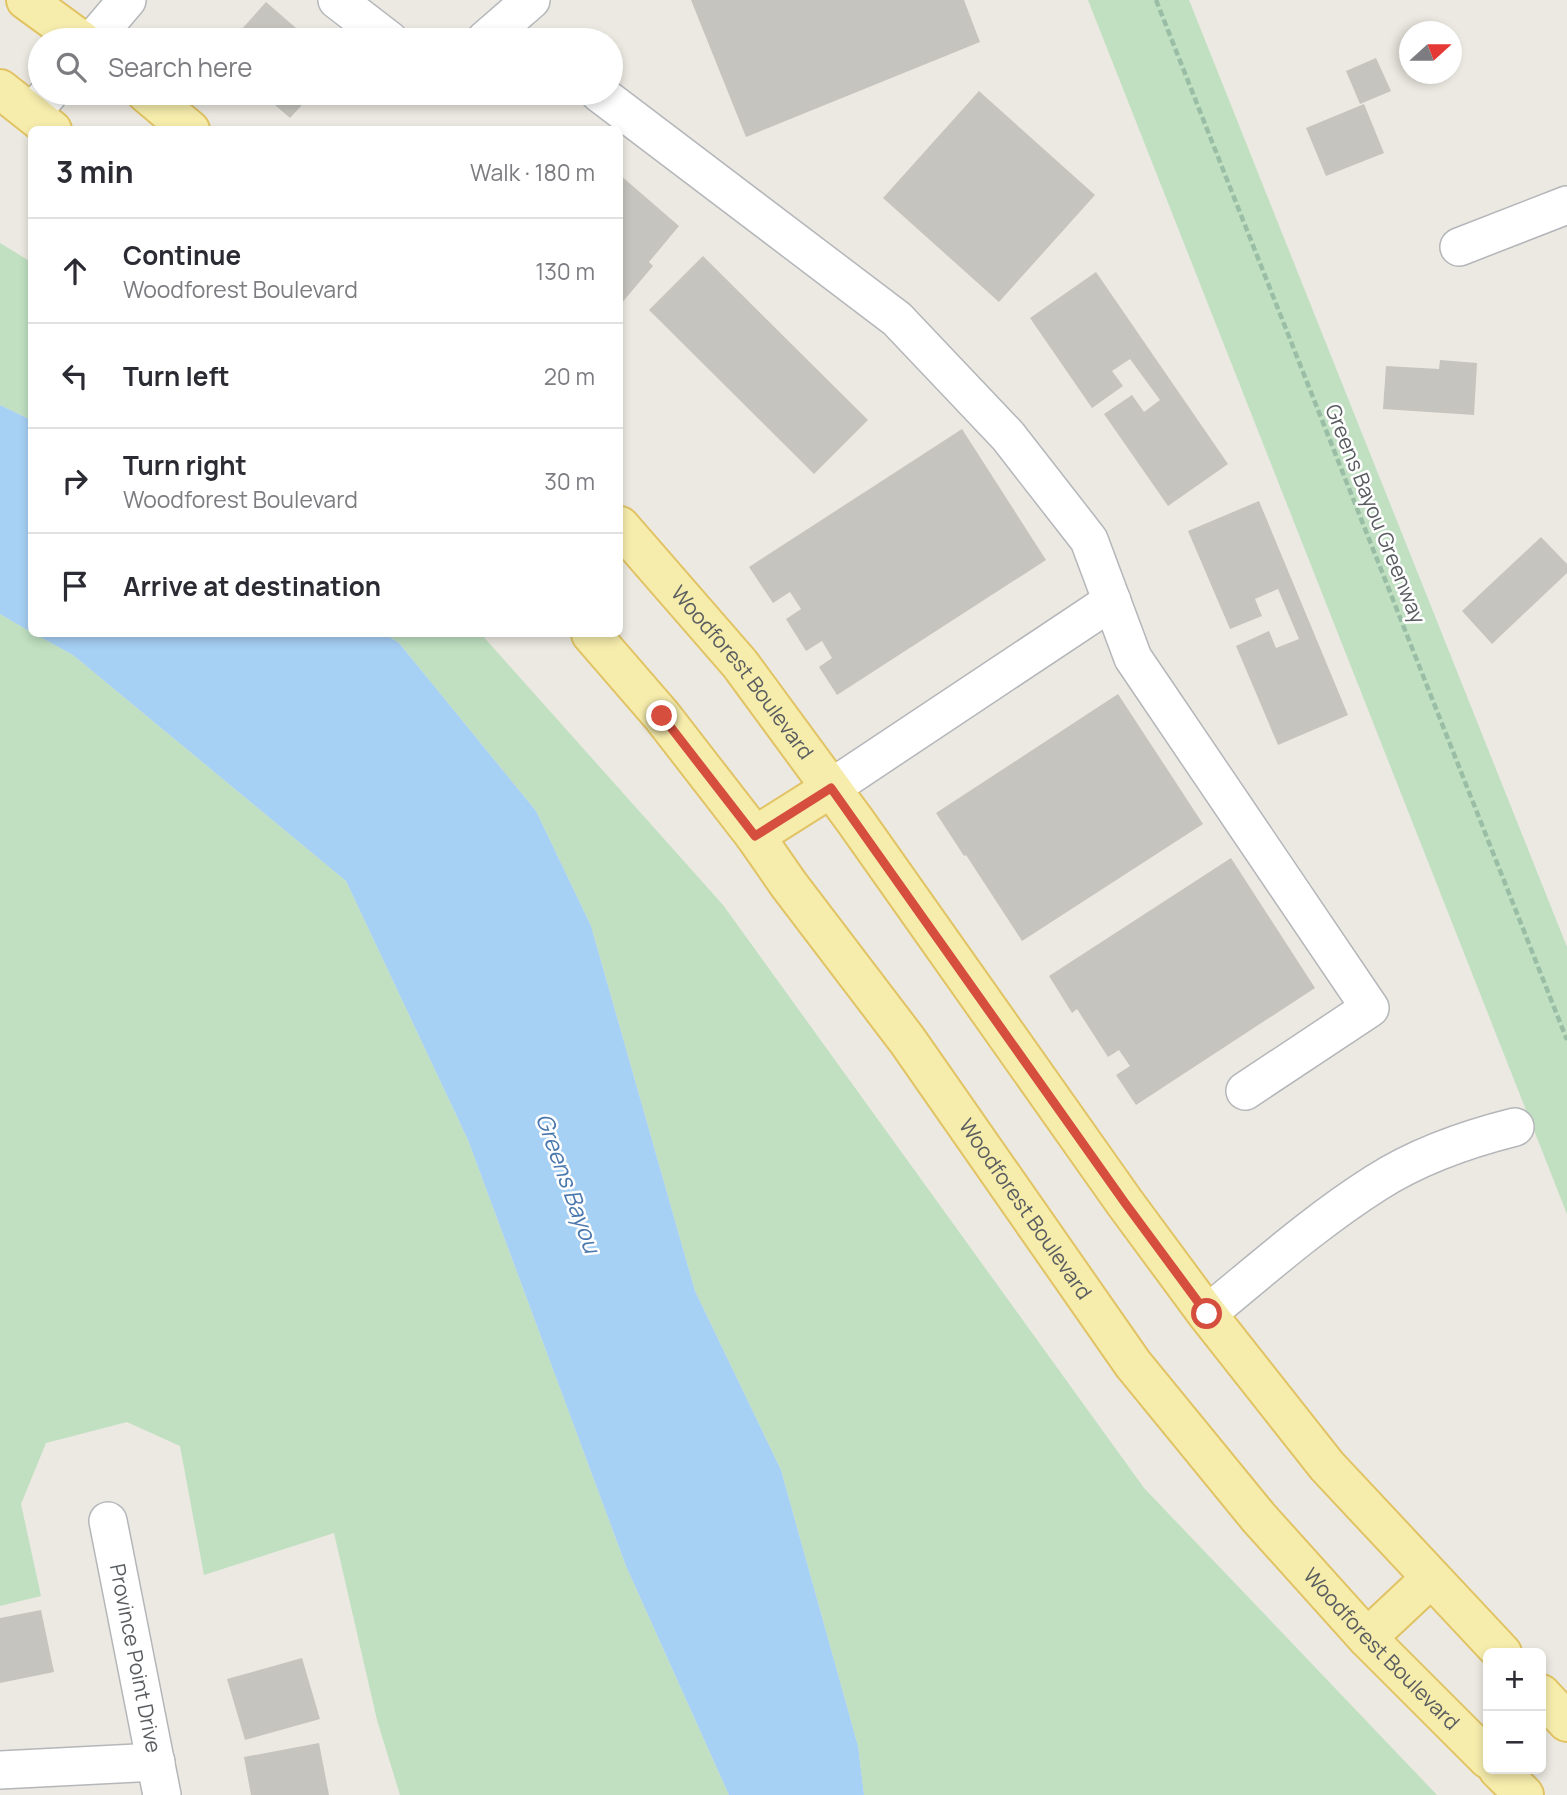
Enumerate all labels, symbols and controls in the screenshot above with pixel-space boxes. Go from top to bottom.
north arrow [1399,21,1462,84]
search box [28,28,623,105]
icon: search [52,48,90,86]
text: Search here [108,49,253,85]
text: 3 min [56,151,134,192]
text: Walk · 180 m [470,156,595,188]
text: Continue [123,237,241,273]
icon: ahead [56,252,94,290]
text: 130 m [535,255,595,287]
text: Woodforest Boulevard [123,273,358,305]
icon: left [56,357,94,395]
text: Turn left [123,358,230,394]
text: 20 m [544,360,595,392]
street label: Greens Bayou Greenway [1319,400,1433,627]
text: Turn right [123,447,247,483]
icon: right [56,462,94,500]
text: 30 m [544,465,595,497]
text: Woodforest Boulevard [123,483,358,515]
icon: arrive [56,567,94,605]
text: Arrive at destination [123,568,381,604]
street label: Woodforest Boulevard [665,579,820,765]
route end [646,700,677,731]
water label: Greens Bayou [529,1108,610,1259]
street label: Woodforest Boulevard [953,1113,1099,1305]
route start [1191,1298,1222,1329]
street label: Province Point Drive [104,1561,168,1755]
street label: Woodforest Boulevard [1297,1561,1466,1736]
map controls [1483,1648,1546,1774]
button: + [1483,1648,1546,1711]
button: − [1483,1711,1546,1774]

